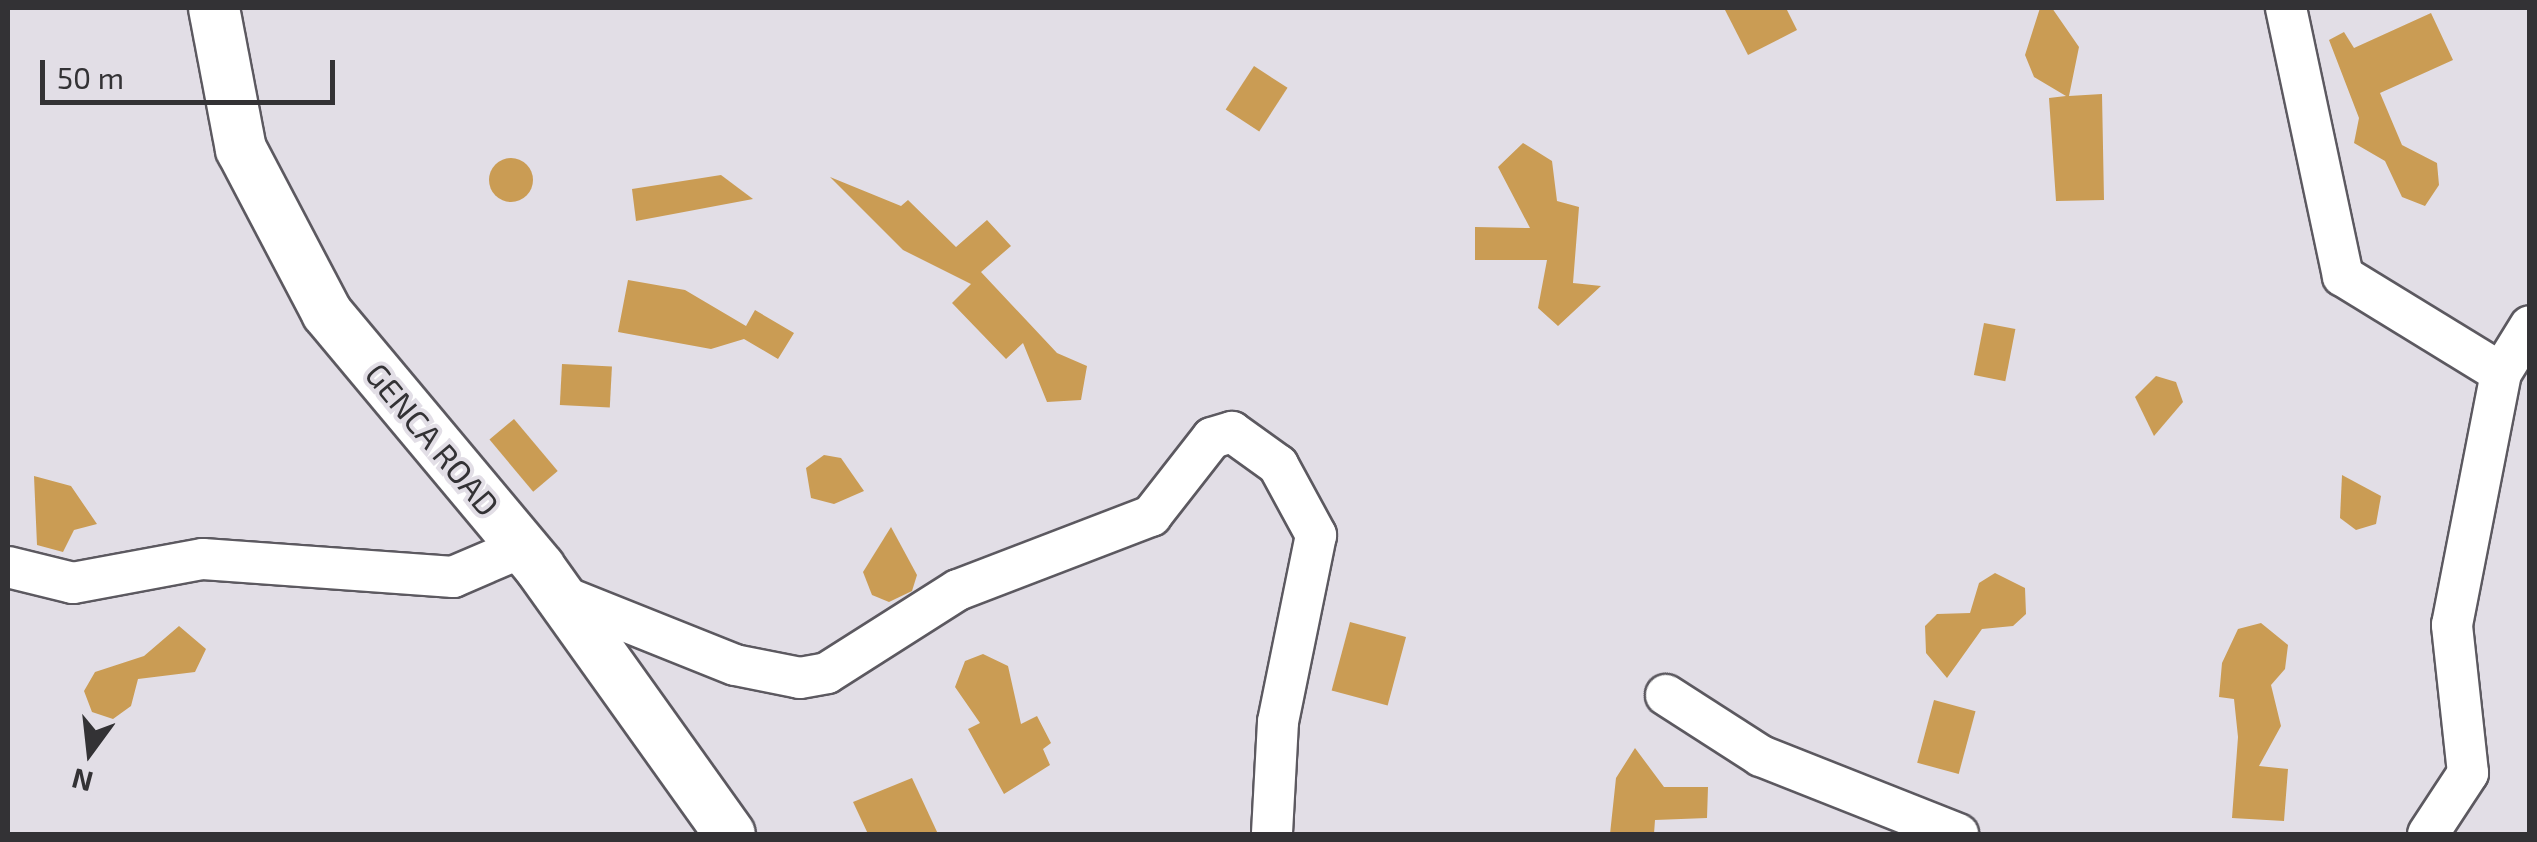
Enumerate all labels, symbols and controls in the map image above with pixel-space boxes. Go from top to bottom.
scale bar [45,40,340,102]
text: 50 m [57,59,124,95]
street label: GENCA ROAD [358,355,508,523]
north arrow [40,702,140,802]
text: N [68,762,96,800]

